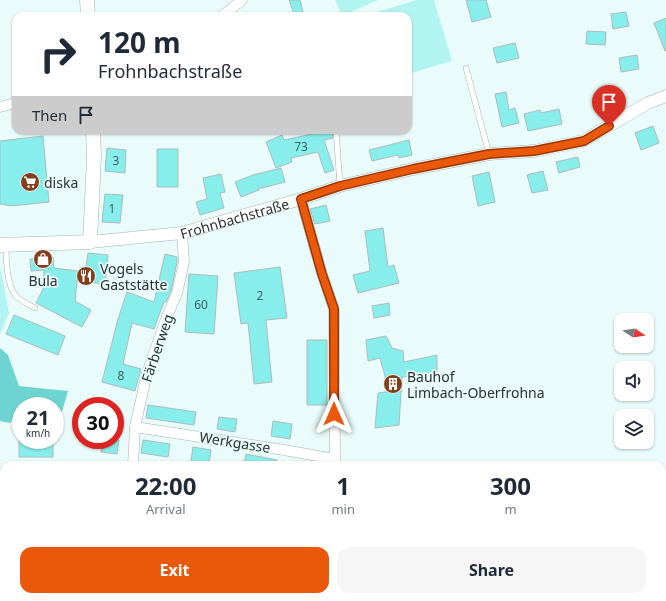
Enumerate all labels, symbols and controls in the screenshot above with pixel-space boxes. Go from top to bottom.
text: 120 m [98,23,181,61]
icon: right [32,28,84,80]
text: Frohnbachstraße [98,59,242,83]
pin [592,85,626,126]
icon: arrive [598,91,620,113]
icon: arrive [75,104,97,126]
text: Then [32,105,67,125]
house number: 73 [294,138,308,155]
house number: 3 [113,152,120,169]
supermarket icon: diska [19,171,41,193]
place label: diska [44,173,78,192]
street label: Frohnbachstraße [178,193,291,243]
house number: 1 [109,200,115,217]
shop icon: Bula [32,248,54,270]
place label: Vogels Gaststätte [100,259,168,294]
restaurant icon: Vogels Gaststätte [75,265,97,287]
place label: Bula [28,271,58,290]
house number: 2 [257,287,264,304]
house number: 60 [194,296,208,313]
street label: Färberweg [137,311,177,385]
north arrow [614,313,654,353]
map controls [614,313,654,449]
button: sound [614,361,654,401]
house number: 8 [118,367,125,384]
place label: Bauhof Limbach-Oberfrohna [407,367,545,402]
building icon: Bauhof Limbach-Oberfrohna [382,373,404,395]
position arrow [313,393,355,435]
speed limit sign: 30 [72,397,124,449]
text: 21 [27,404,49,431]
button: layers [614,409,654,449]
text: km/h [26,426,50,440]
street label: Werkgasse [198,427,272,457]
text: 22:00 [135,469,197,502]
text: 1 [336,469,350,502]
text: 300 [490,469,531,502]
text: Arrival [146,500,186,518]
text: min [331,500,355,518]
text: m [504,500,517,518]
button: Exit [20,547,329,593]
button: Share [337,547,646,593]

